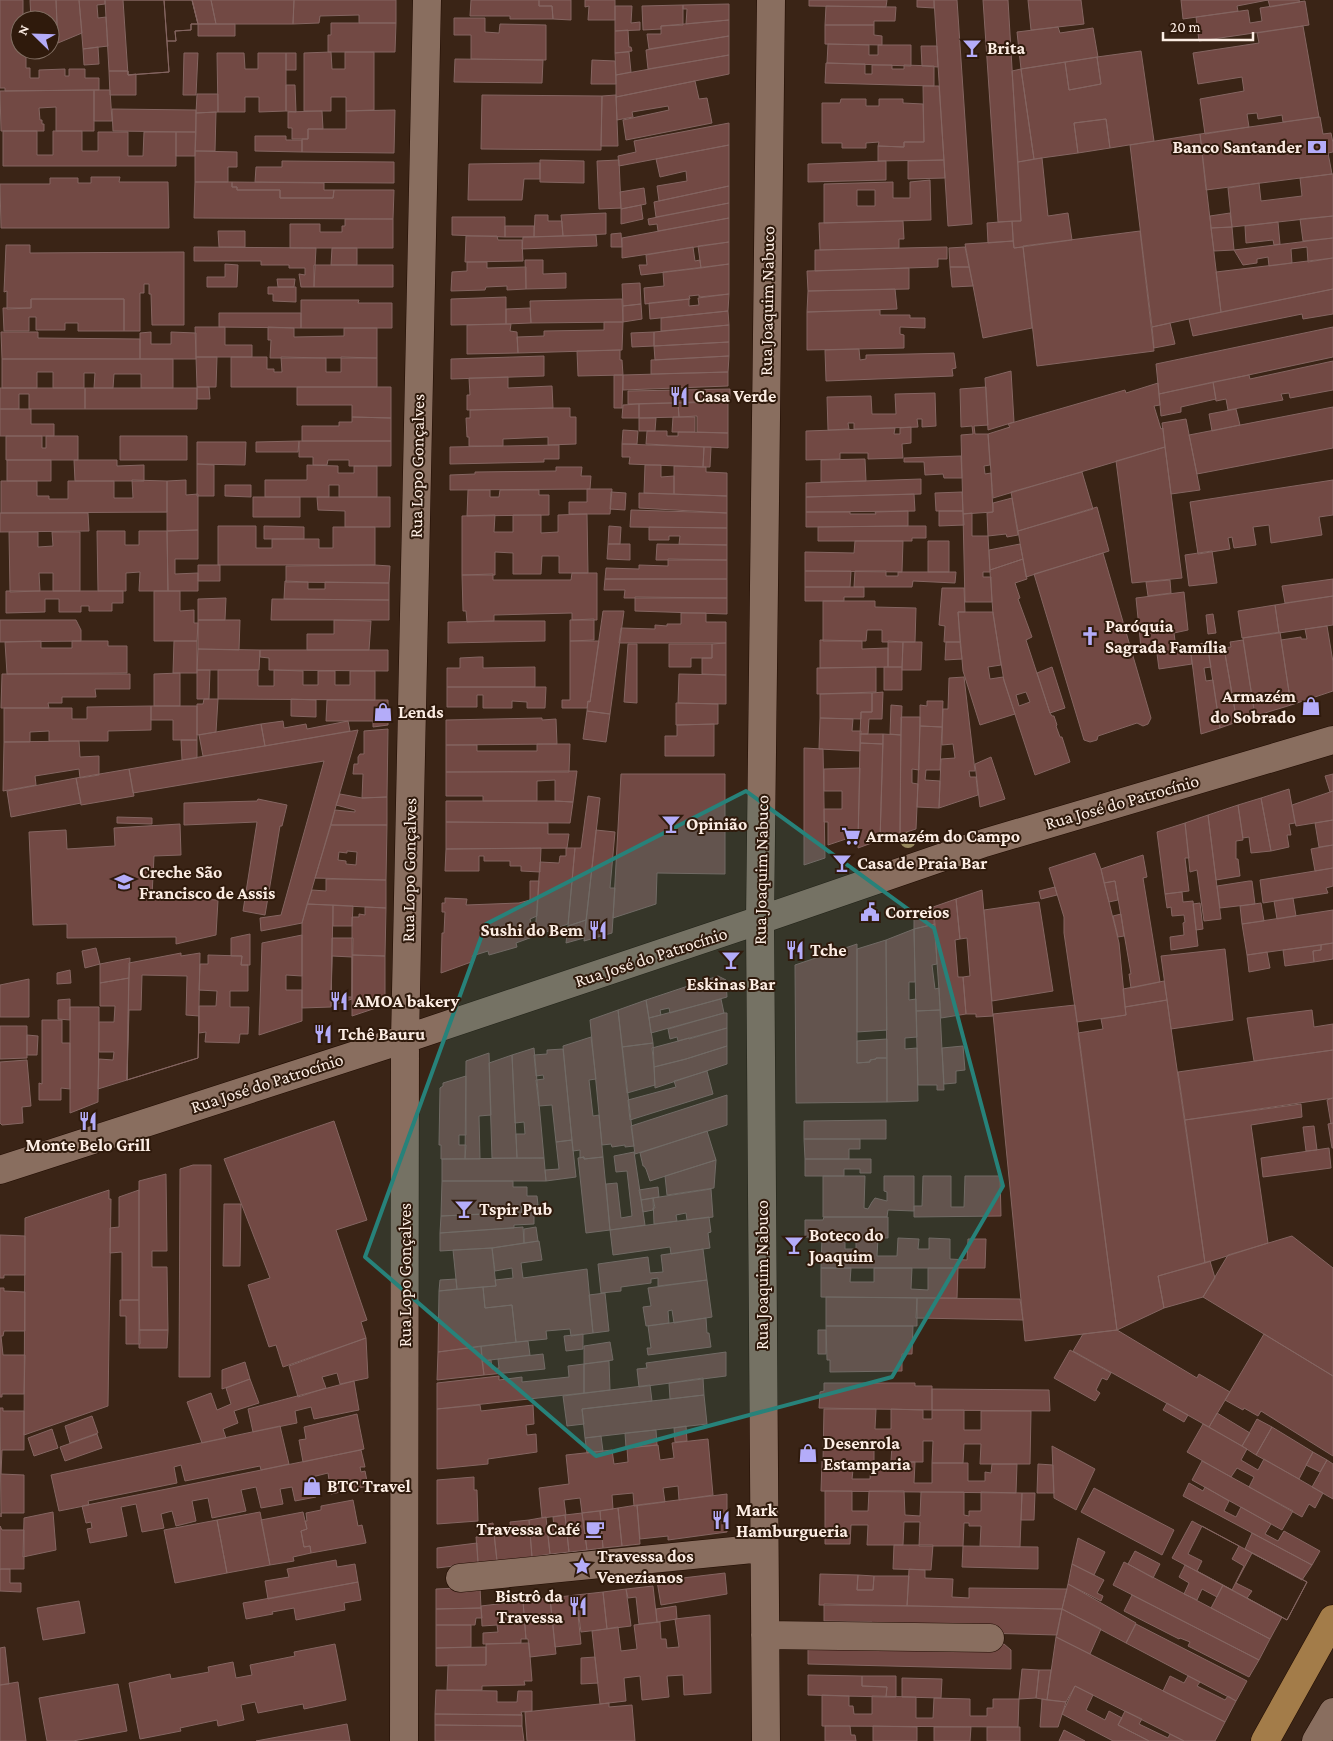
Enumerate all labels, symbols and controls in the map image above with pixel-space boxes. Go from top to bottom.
north arrow [10,10,60,60]
scale bar [1163,10,1253,42]
text: 20 m [1170,19,1201,35]
text: N [14,22,32,37]
bar icon: Brita [961,37,983,59]
place label: Brita [987,38,1025,58]
bank icon: Banco Santander [1306,136,1328,158]
place label: Banco Santander [1172,137,1302,157]
street label: Rua Joaquim Nabuco [756,226,778,376]
restaurant icon: Casa Verde [668,385,690,407]
place label: Casa Verde [694,386,776,406]
street label: Rua Lopo Gonçalves [406,394,428,538]
place label: Paróquia Sagrada Família [1105,616,1227,657]
church icon: Paróquia Sagrada Família [1079,625,1101,647]
place label: Armazém do Sobrado [1210,686,1297,727]
shop icon: Armazém do Sobrado [1300,695,1322,717]
shop icon: Lends [372,701,394,723]
place label: Lends [398,702,444,722]
street label: Rua José do Patrocínio [1043,770,1201,834]
street label: Rua Joaquim Nabuco [750,795,772,945]
street label: Rua Lopo Gonçalves [398,798,420,942]
bar icon: Opinião [660,813,682,835]
place label: Opinião [686,814,747,834]
supermarket icon: Armazém do Campo [840,825,862,847]
place label: Armazém do Campo [865,826,1020,846]
bar icon: Casa de Praia Bar [831,852,853,874]
place label: Casa de Praia Bar [857,853,987,873]
place label: Creche São Francisco de Assis [139,862,275,903]
school or university icon: Creche São Francisco de Assis [113,871,135,893]
public building icon: Correios [859,901,881,923]
place label: Correios [885,902,949,922]
restaurant icon: Sushi do Bem [587,919,609,941]
place label: Sushi do Bem [481,920,584,940]
street label: Rua José do Patrocínio [572,923,730,991]
restaurant icon: Tche [784,939,806,961]
place label: Tche [810,940,847,960]
bar icon: Eskinas Bar [720,949,742,971]
place label: Eskinas Bar [686,974,776,994]
restaurant icon: AMOA bakery [328,990,350,1012]
place label: AMOA bakery [353,991,460,1011]
restaurant icon: Tchê Bauru [312,1023,334,1045]
place label: Tchê Bauru [338,1024,426,1044]
street label: Rua José do Patrocínio [188,1049,346,1117]
restaurant icon: Monte Belo Grill [77,1110,99,1132]
place label: Monte Belo Grill [25,1135,151,1155]
bar icon: Tspir Pub [453,1198,475,1220]
place label: Tspir Pub [479,1199,552,1219]
street label: Rua Joaquim Nabuco [752,1200,772,1350]
street label: Rua Lopo Gonçalves [395,1203,415,1347]
place label: Boteco do Joaquim [807,1225,884,1266]
bar icon: Boteco do Joaquim [783,1234,805,1256]
place label: Desenrola Estamparia [823,1433,911,1474]
shop icon: Desenrola Estamparia [797,1442,819,1464]
shop icon: BTC Travel [301,1475,323,1497]
place label: BTC Travel [327,1476,411,1496]
place label: Mark Hamburgueria [736,1500,848,1541]
restaurant icon: Mark Hamburgueria [710,1509,732,1531]
cafe icon: Travessa Café [584,1518,606,1540]
place label: Travessa Café [476,1519,580,1539]
place label: Travessa dos Venezianos [596,1546,694,1587]
place icon: Travessa dos Venezianos [571,1555,593,1577]
place label: Bistrô da Travessa [495,1586,563,1627]
restaurant icon: Bistrô da Travessa [567,1595,589,1617]

